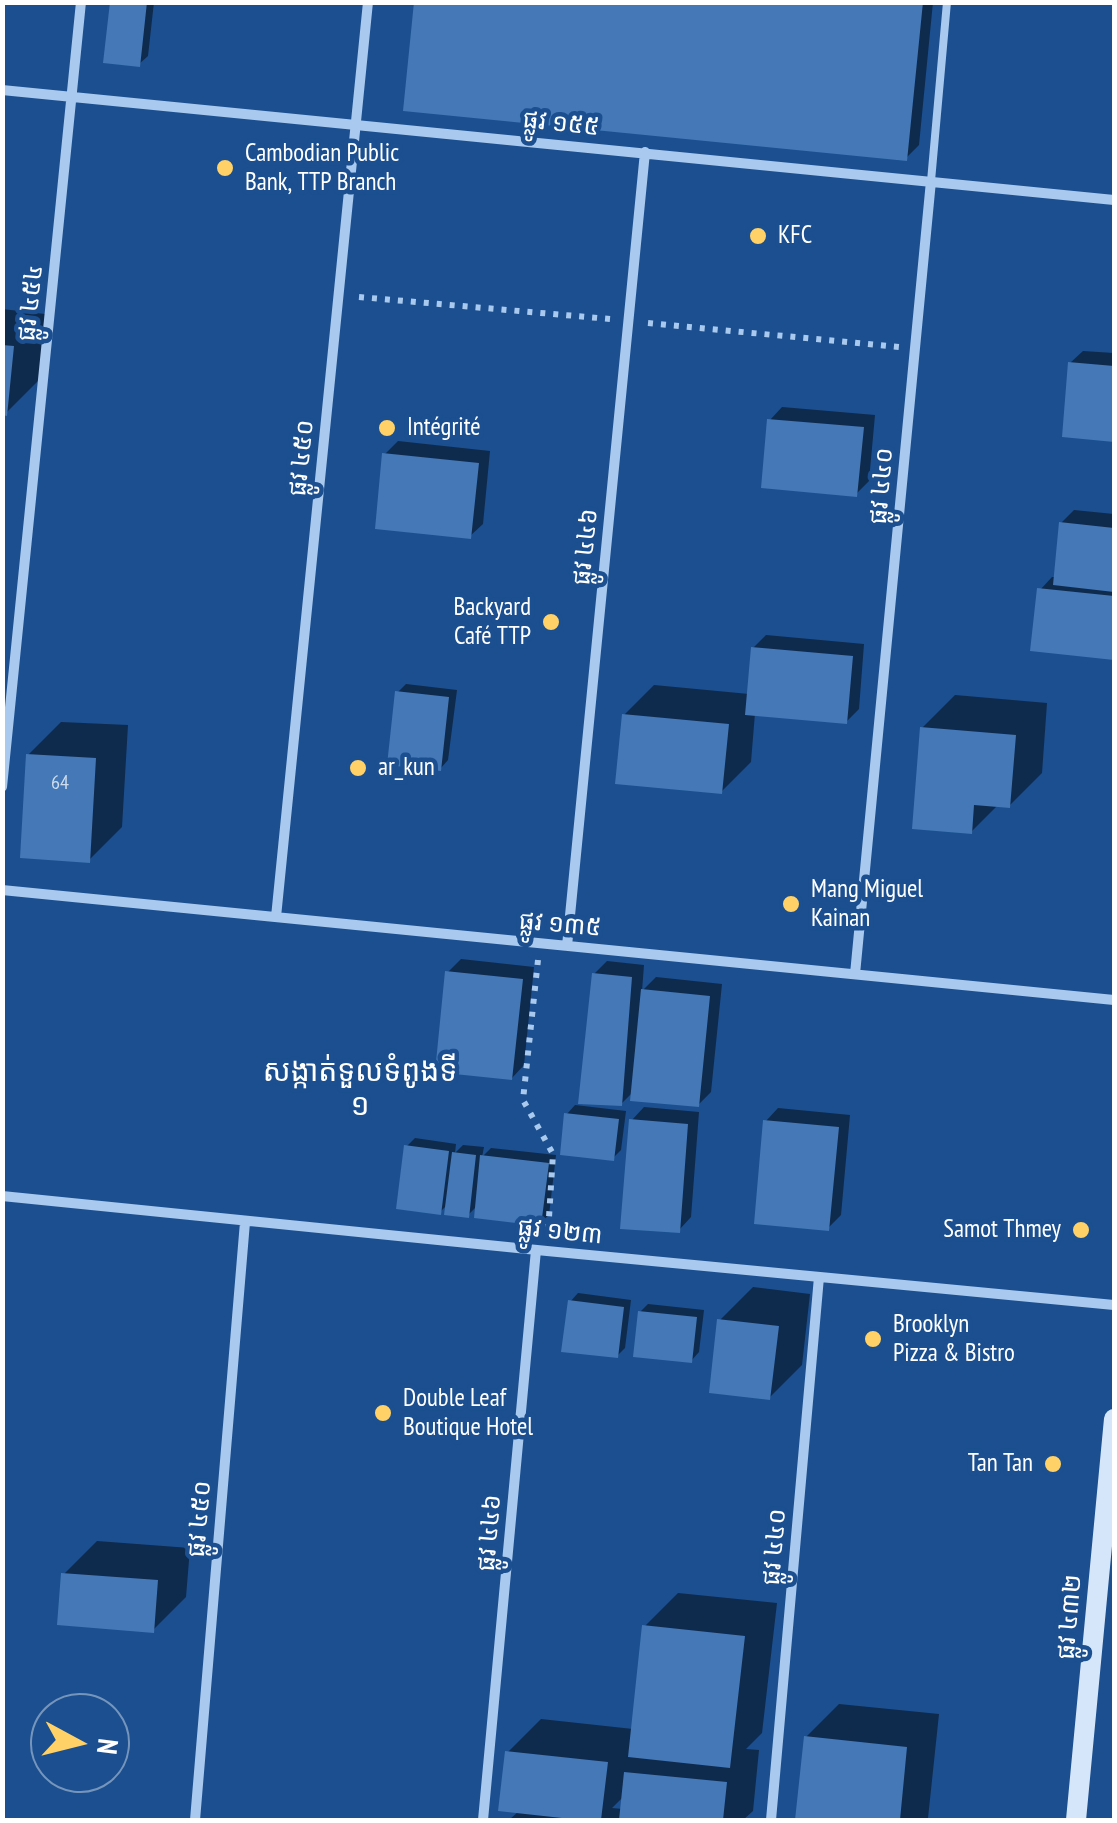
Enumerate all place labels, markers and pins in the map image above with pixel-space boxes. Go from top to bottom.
place label: Cambodian Public Bank, TTP Branch [245,139,399,198]
marker: Cambodian Public Bank, TTP Branch [214,157,236,179]
place label: KFC [778,221,812,251]
marker: KFC [747,225,769,247]
place label: Intégrité [407,413,481,443]
marker: Intégrité [376,417,398,439]
place label: Backyard Café TTP [454,593,531,652]
marker: Backyard Café TTP [540,611,562,633]
place label: ar_kun [378,753,435,783]
marker: ar_kun [347,757,369,779]
place label: Mang Miguel Kainan [811,875,923,934]
marker: Mang Miguel Kainan [780,893,802,915]
place label: Samot Thmey [943,1215,1061,1245]
marker: Samot Thmey [1070,1219,1092,1241]
place label: Brooklyn Pizza & Bistro [893,1310,1015,1369]
marker: Brooklyn Pizza & Bistro [862,1328,884,1350]
place label: Double Leaf Boutique Hotel [403,1384,533,1443]
marker: Double Leaf Boutique Hotel [372,1402,394,1424]
place label: Tan Tan [968,1449,1033,1479]
marker: Tan Tan [1042,1453,1064,1475]

